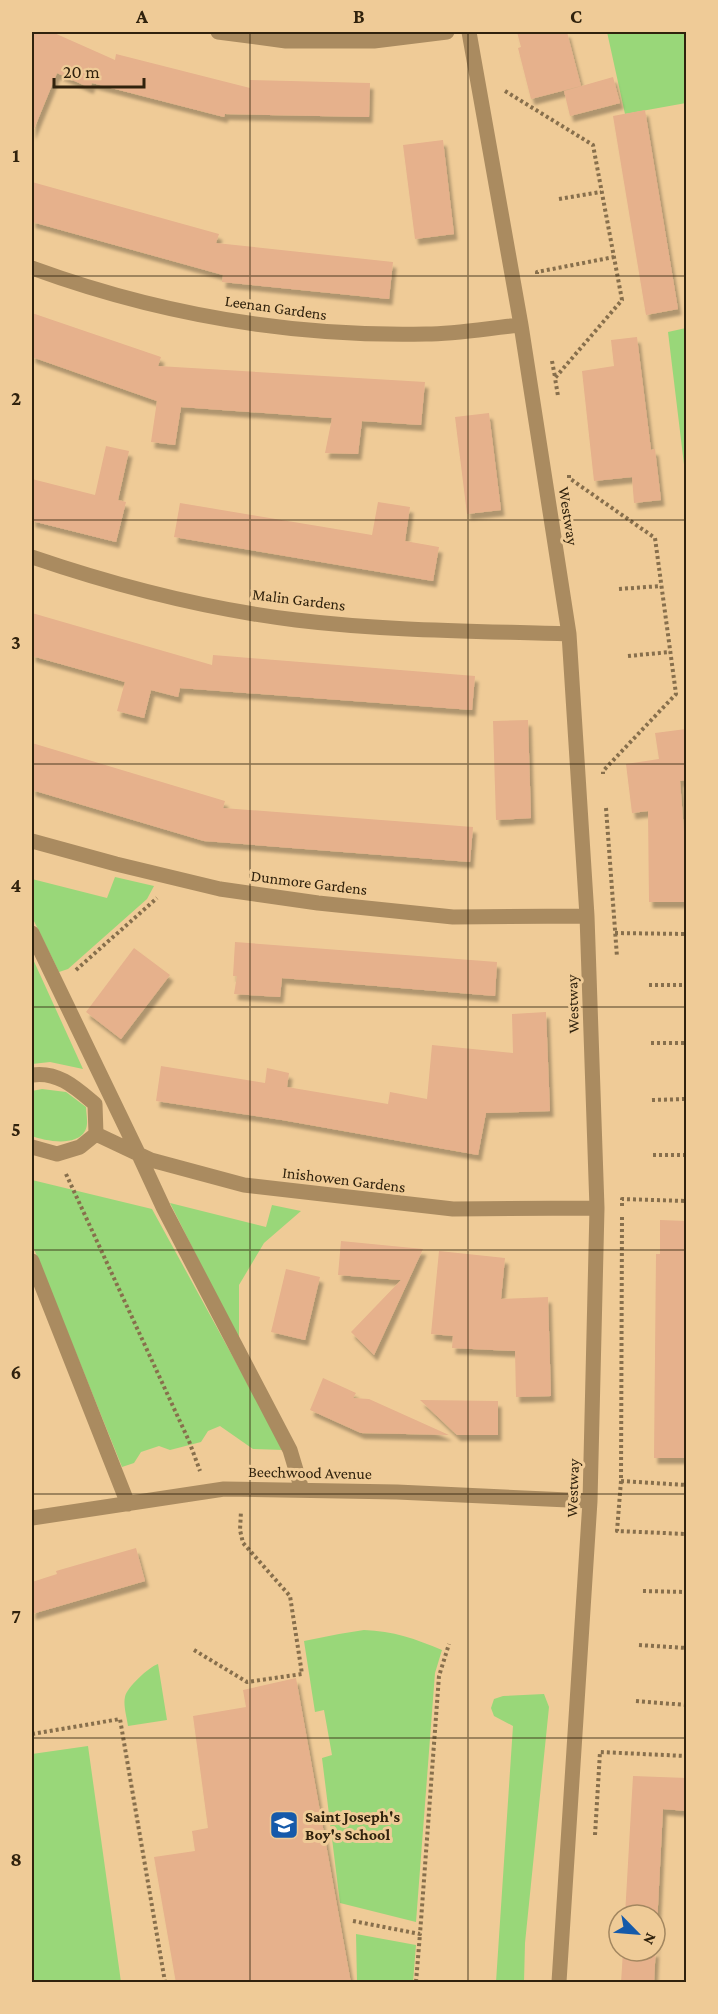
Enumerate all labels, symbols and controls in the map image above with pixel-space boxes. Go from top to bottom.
text: A [135,5,149,27]
text: B [353,5,365,27]
text: C [570,5,582,27]
scale bar [54,51,144,89]
text: 20 m [63,62,100,82]
text: 1 [12,144,20,166]
street label: Leenan Gardens [224,292,328,323]
text: 2 [11,387,21,409]
street label: Westway [555,486,582,547]
street label: Malin Gardens [251,585,347,614]
text: 3 [11,631,21,653]
street label: Dunmore Gardens [250,867,368,898]
text: 4 [11,874,22,896]
street label: Westway [563,974,583,1034]
text: 5 [11,1118,21,1140]
street label: Inishowen Gardens [281,1164,406,1195]
text: 6 [11,1361,21,1383]
street label: Westway [563,1458,583,1518]
street label: Beechwood Avenue [248,1463,372,1482]
text: 7 [11,1605,21,1627]
place label: Saint Joseph's Boy's School [305,1808,400,1843]
school or university icon: Saint Joseph's Boy's School [268,1809,300,1841]
text: 8 [10,1848,22,1870]
north arrow [607,1903,667,1963]
text: N [640,1931,660,1948]

